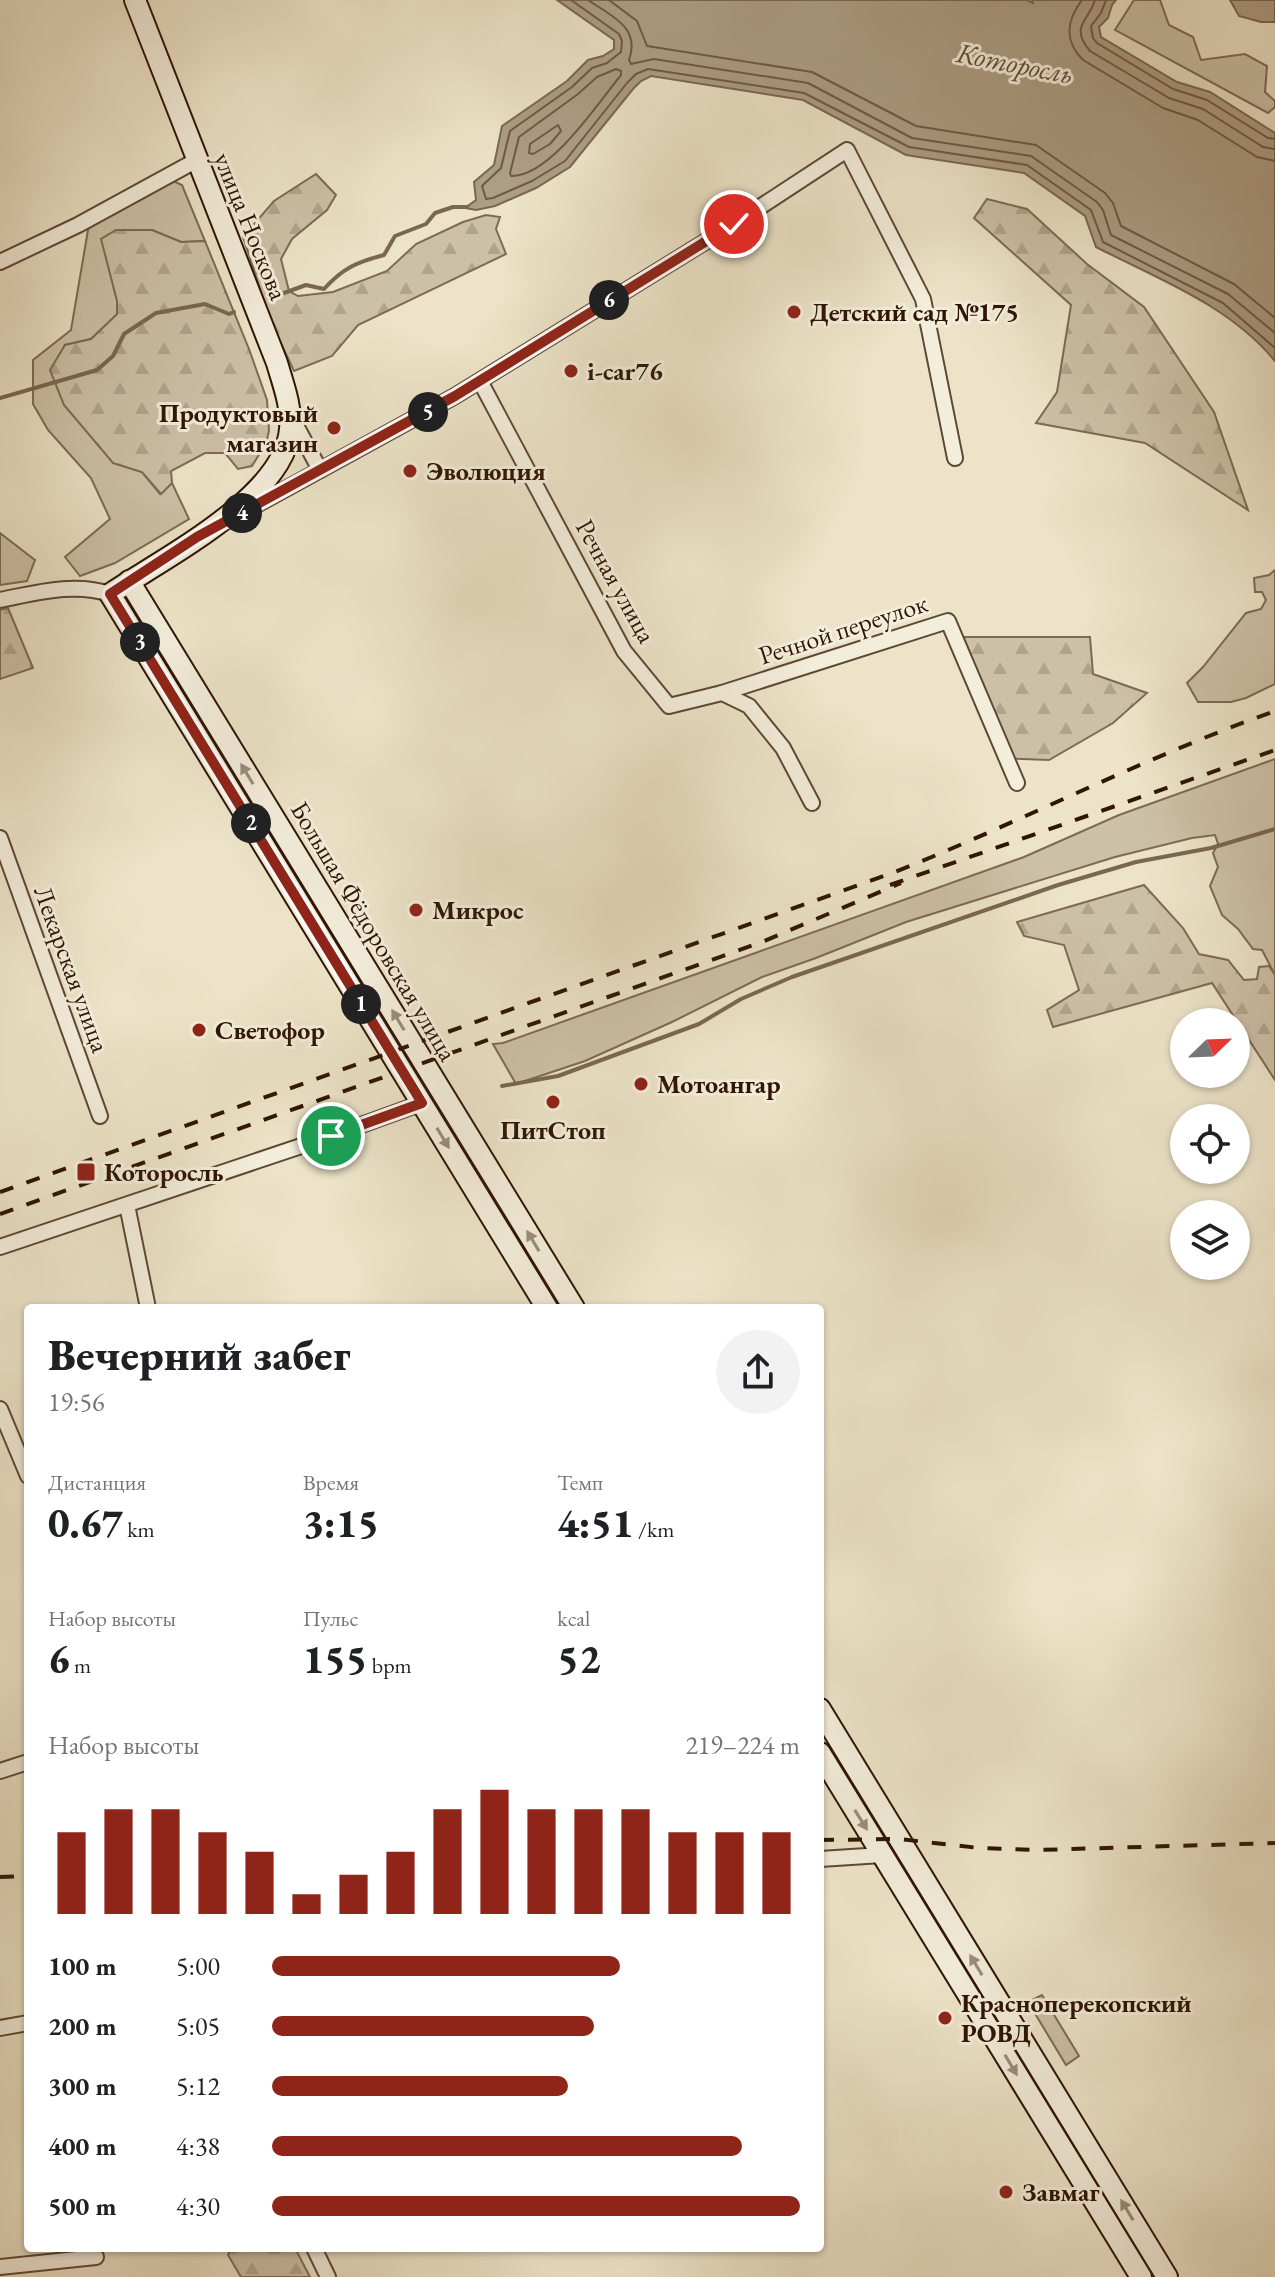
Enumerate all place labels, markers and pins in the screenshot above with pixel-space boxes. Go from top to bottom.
pin [700,190,768,258]
pin: 6 [589,280,629,320]
place label: Детский сад №175 [810,295,1019,329]
marker: Детский сад №175 [785,303,803,321]
place label: i-car76 [587,354,663,388]
marker: i-car76 [562,362,580,380]
pin: 5 [408,392,448,432]
place label: Продуктовый магазин [159,396,318,460]
marker: Продуктовый магазин [325,419,343,437]
place label: Эволюция [426,454,546,488]
marker: Эволюция [401,462,419,480]
pin: 4 [222,493,262,533]
pin: 3 [120,622,160,662]
pin: 2 [231,803,271,843]
place label: Микрос [432,893,524,927]
marker: Микрос [407,901,425,919]
pin: 1 [341,984,381,1024]
place label: Светофор [215,1013,325,1047]
marker: Светофор [190,1021,208,1039]
place label: Мотоангар [657,1067,781,1101]
marker: Мотоангар [632,1075,650,1093]
marker: ПитСтоп [544,1093,562,1111]
pin [297,1102,365,1170]
place label: ПитСтоп [500,1113,606,1147]
place label: Которосль [104,1155,224,1189]
marker: Которосль [75,1161,97,1183]
place label: Красноперекопский РОВД [961,1986,1192,2050]
marker: Красноперекопский РОВД [936,2009,954,2027]
place label: Завмаг [1022,2175,1100,2209]
marker: Завмаг [997,2183,1015,2201]

